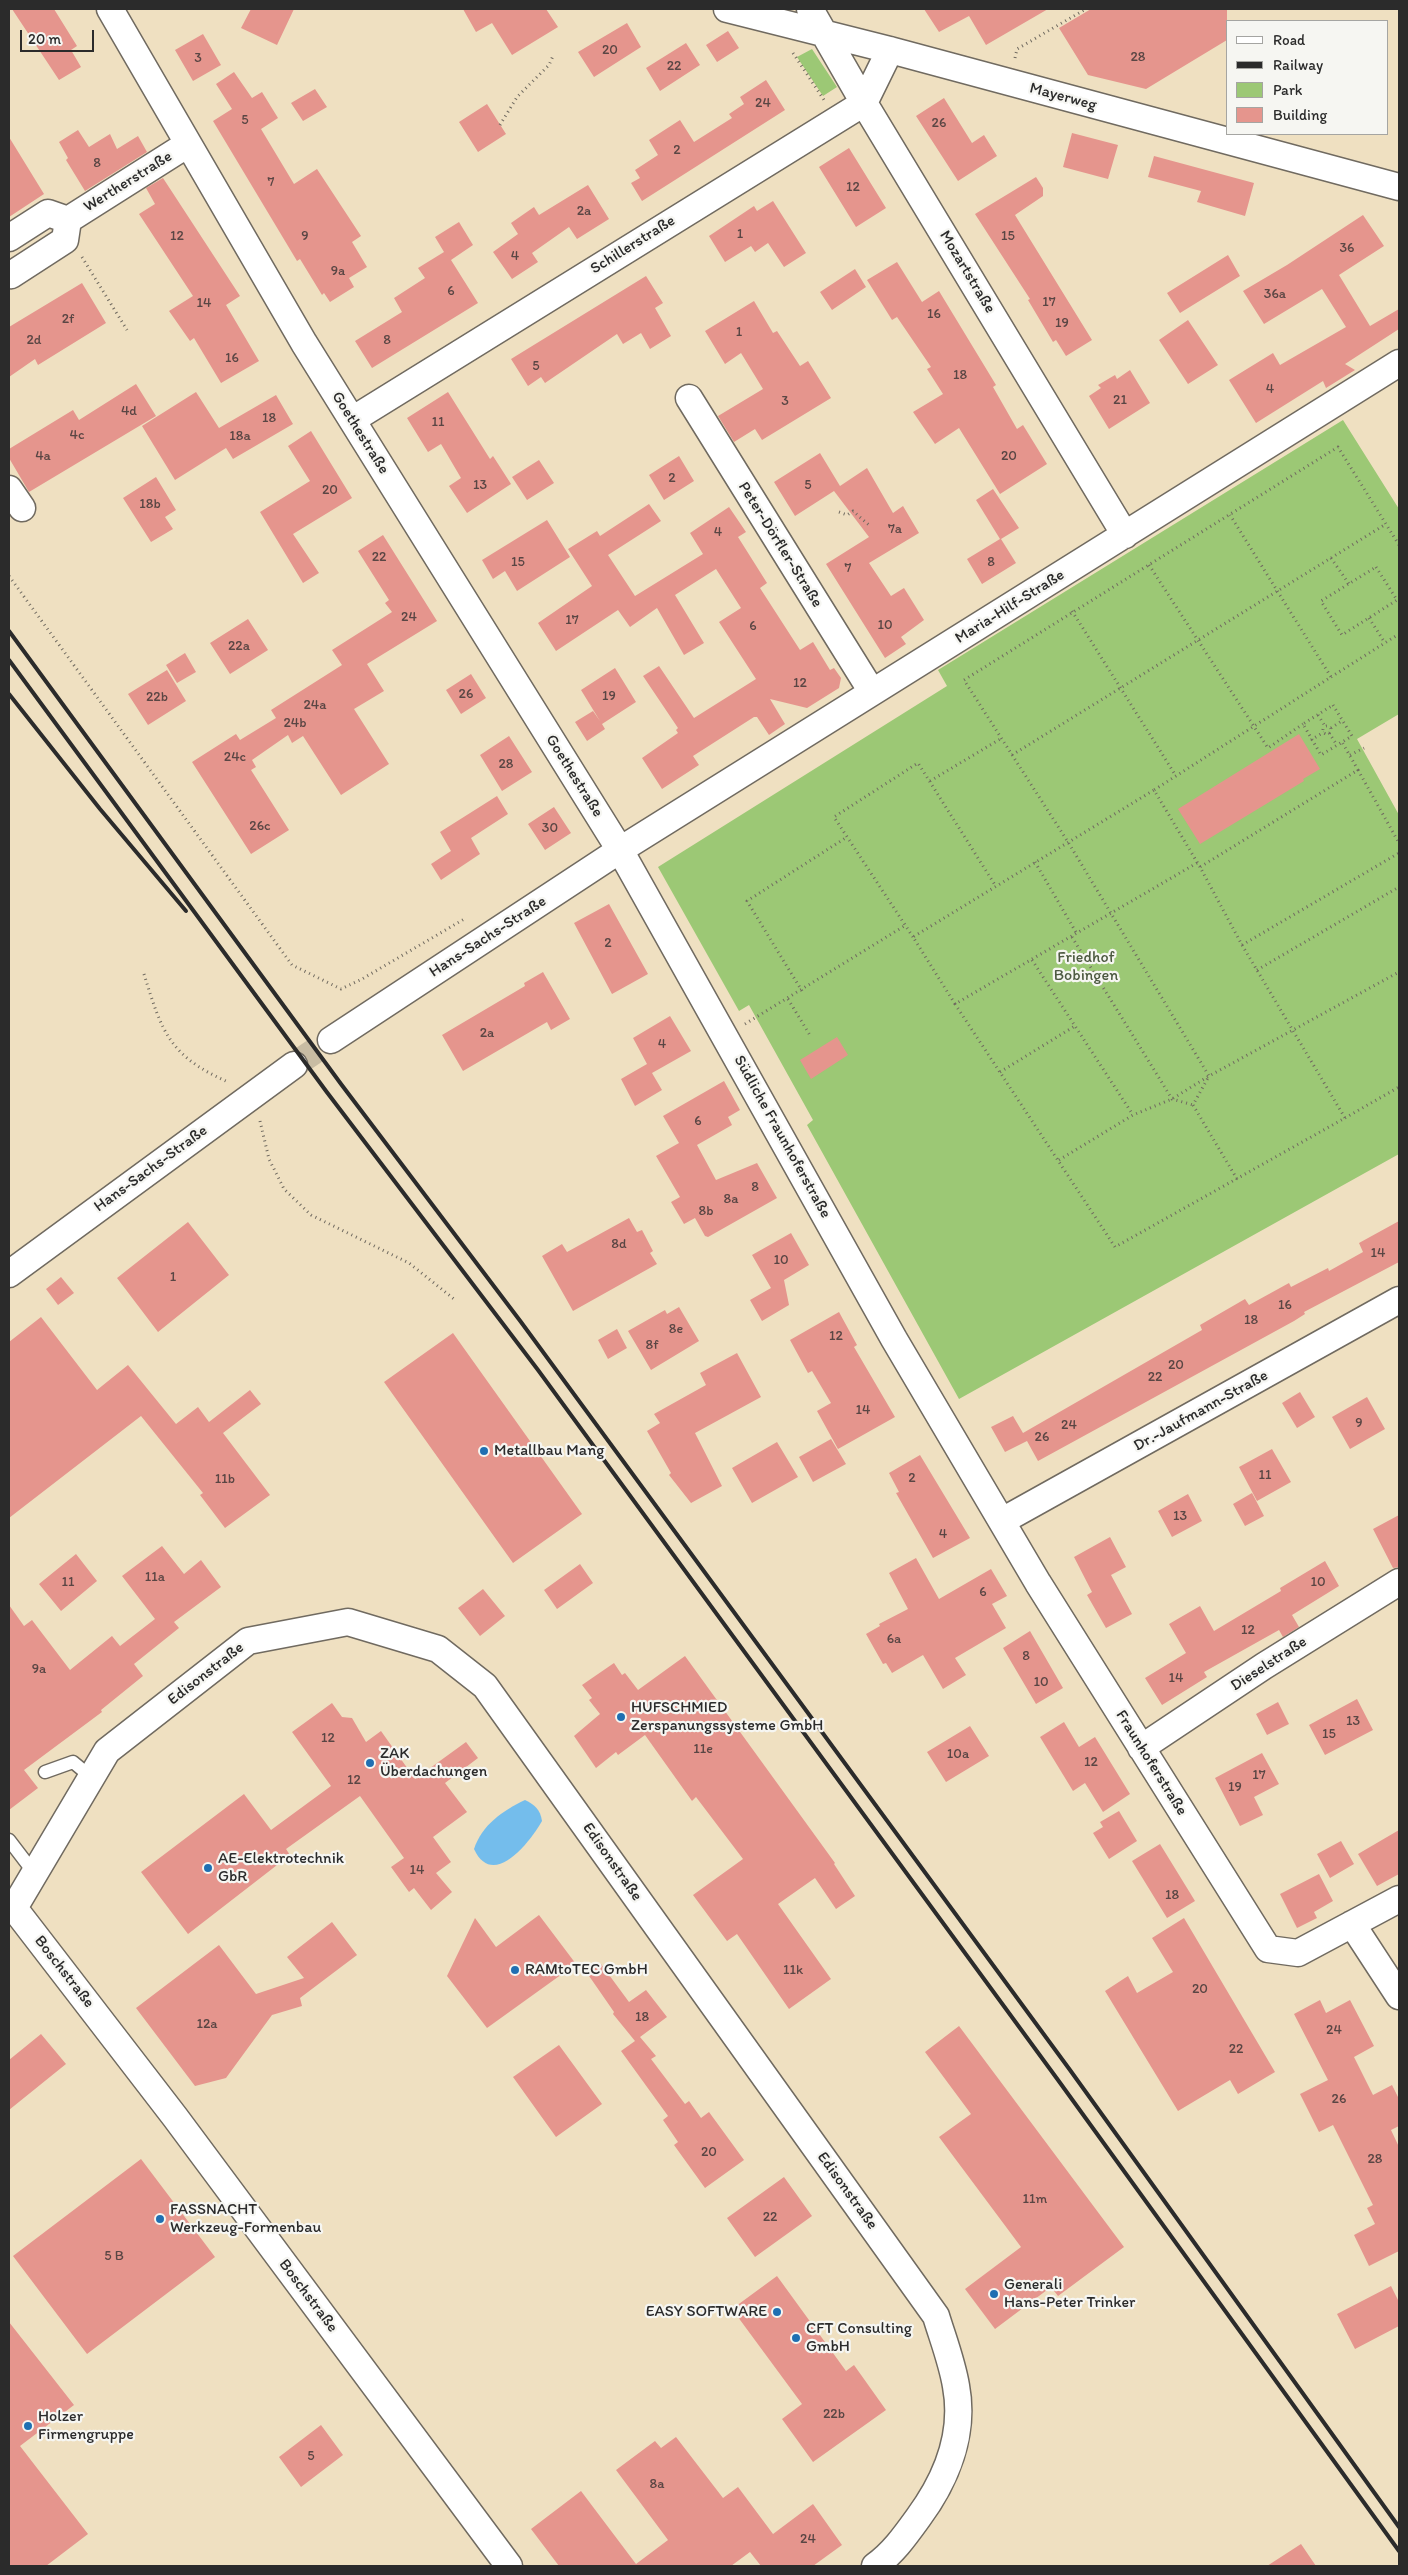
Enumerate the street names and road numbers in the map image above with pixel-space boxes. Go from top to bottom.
street label: Mayerweg [1027,79,1099,115]
street label: Wertherstraße [80,147,176,217]
street label: Schillerstraße [587,211,679,279]
street label: Mozartstraße [935,227,999,317]
street label: Goethestraße [327,388,393,478]
street label: Peter-Dörfler-Straße [734,479,826,611]
street label: Maria-Hilf-Straße [952,566,1068,648]
street label: Goethestraße [541,731,607,821]
street label: Hans-Sachs-Straße [426,892,550,982]
street label: Südliche Fraunhoferstraße [729,1052,835,1222]
street label: Hans-Sachs-Straße [91,1121,211,1217]
street label: Dr.-Jaufmann-Straße [1130,1366,1272,1456]
street label: Dieselstraße [1227,1632,1311,1696]
street label: Edisonstraße [164,1638,248,1710]
street label: Fraunhoferstraße [1111,1707,1191,1819]
street label: Edisonstraße [578,1819,646,1905]
street label: Boschstraße [30,1932,98,2012]
street label: Edisonstraße [812,2148,882,2234]
street label: Boschstraße [274,2256,342,2336]

